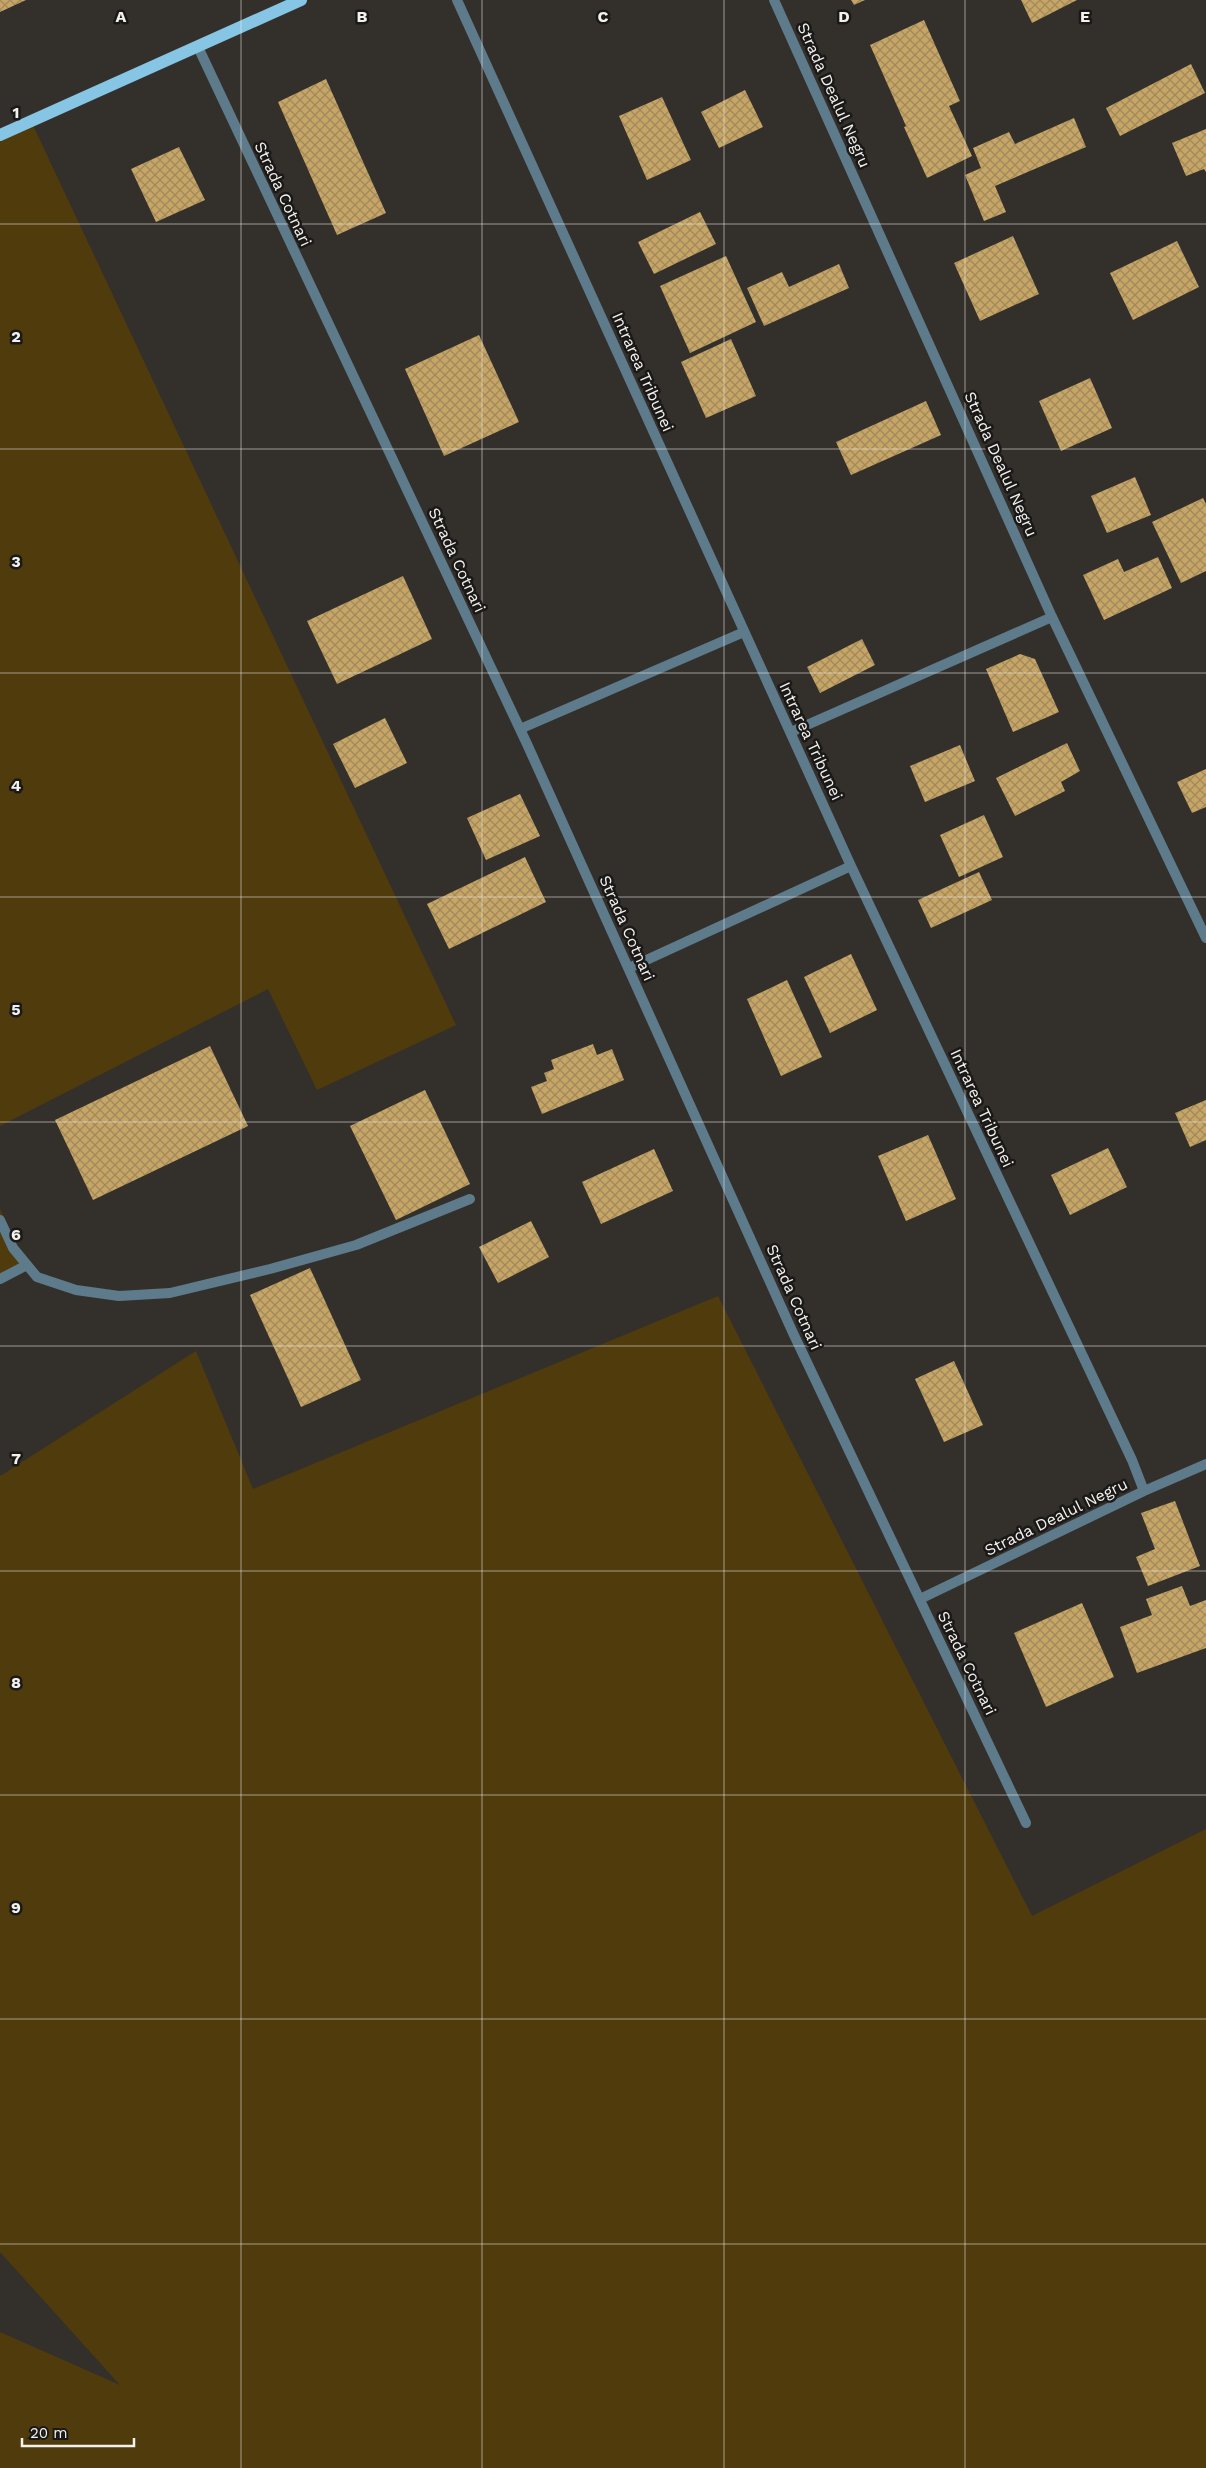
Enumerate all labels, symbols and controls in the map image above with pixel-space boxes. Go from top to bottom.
text: A [116,7,127,26]
text: B [357,7,368,26]
text: C [598,7,609,26]
text: D [838,7,850,26]
text: E [1080,7,1090,26]
street label: Strada Dealul Negru [793,20,875,170]
text: 1 [13,103,19,122]
street label: Strada Cotnari [250,139,316,249]
street label: Intrarea Tribunei [608,309,678,435]
text: 2 [11,327,21,346]
street label: Strada Dealul Negru [960,389,1042,539]
street label: Strada Cotnari [424,505,490,615]
text: 3 [11,552,21,571]
street label: Intrarea Tribunei [775,679,847,803]
text: 4 [11,776,21,795]
street label: Strada Cotnari [595,872,659,984]
text: 5 [11,1000,21,1019]
street label: Intrarea Tribunei [946,1046,1018,1170]
text: 6 [11,1225,21,1244]
street label: Strada Cotnari [762,1241,826,1353]
text: 7 [11,1449,21,1468]
street label: Strada Dealul Negru [981,1474,1131,1560]
street label: Strada Cotnari [934,1608,1000,1718]
text: 8 [11,1673,21,1692]
text: 9 [11,1898,21,1917]
scale bar [22,2416,135,2448]
text: 20 m [30,2424,68,2442]

